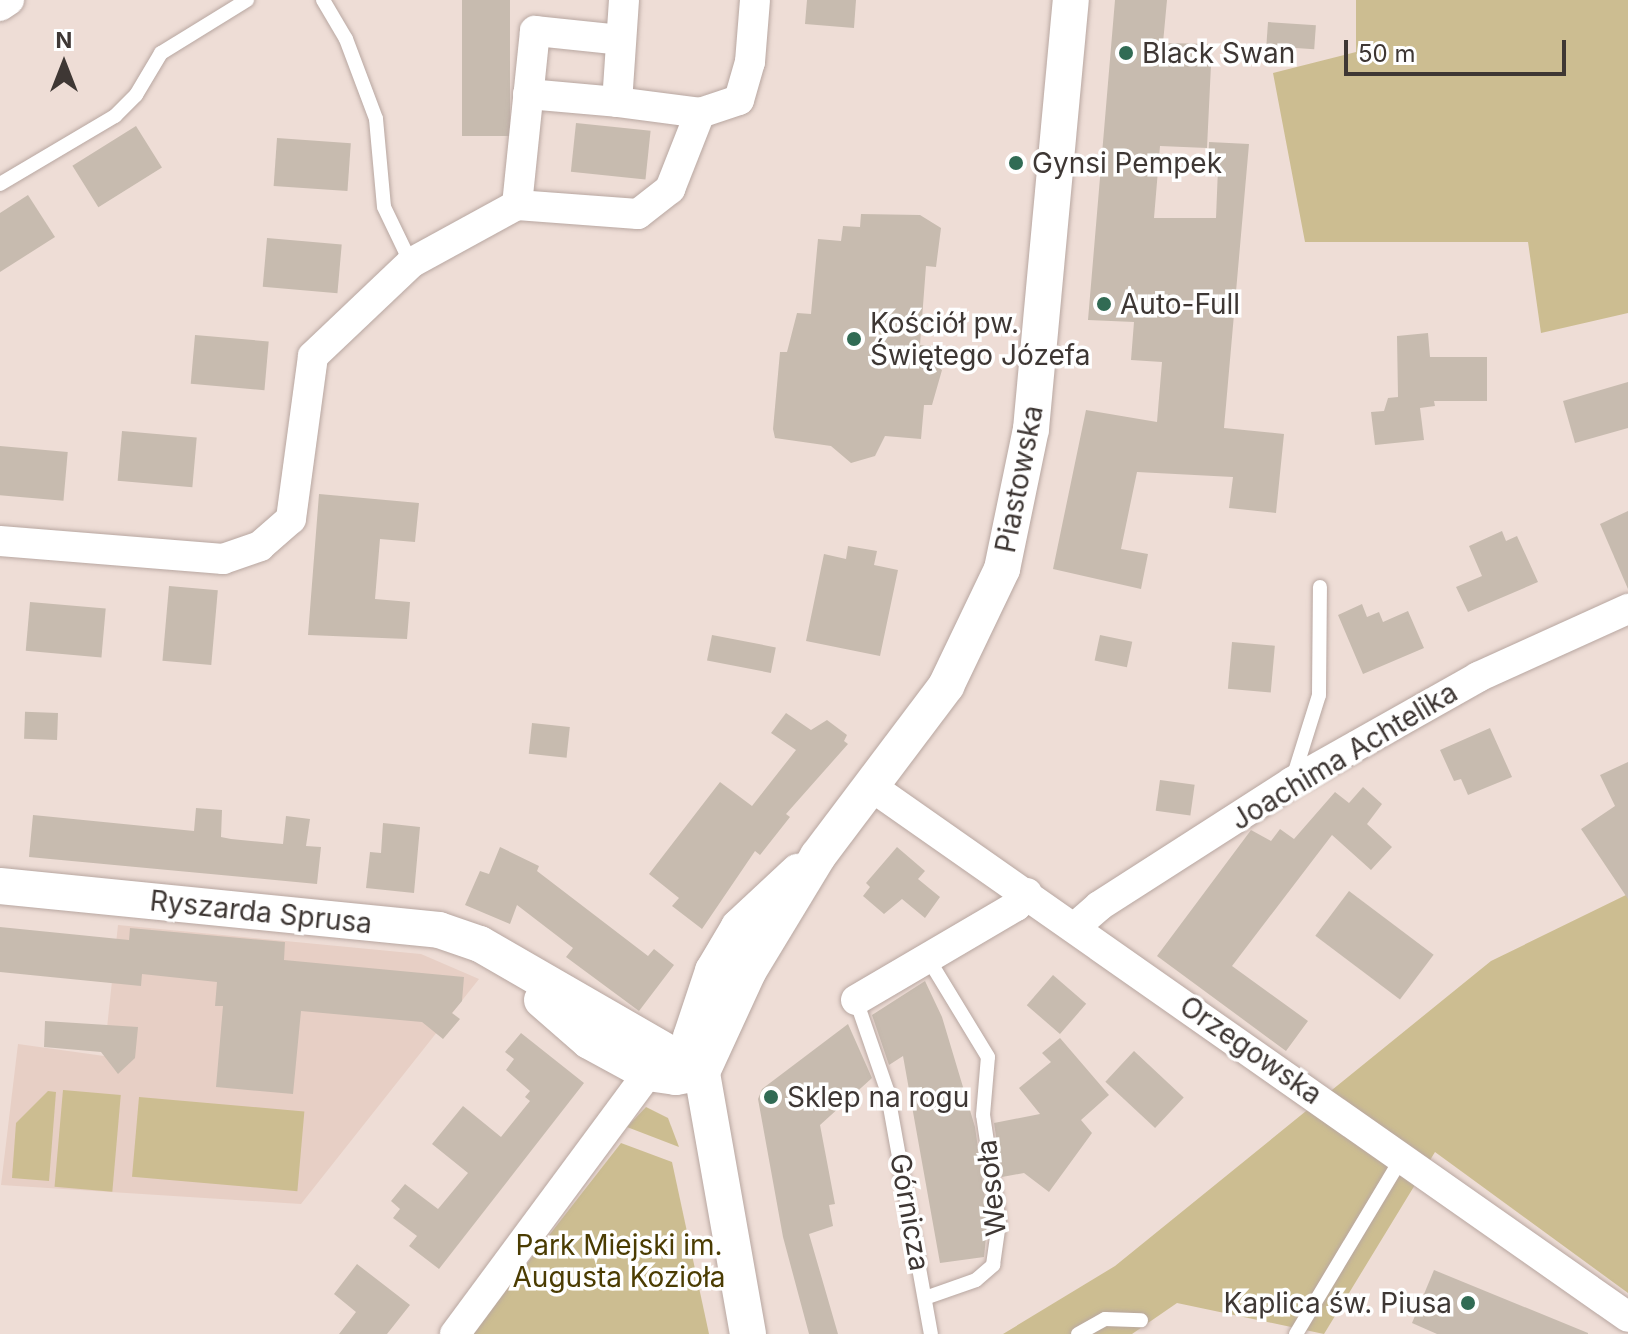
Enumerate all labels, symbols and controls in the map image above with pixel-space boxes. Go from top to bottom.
north arrow [24,24,104,104]
scale bar [1348,24,1570,74]
text: N [56,27,72,53]
place label: Black Swan [1142,36,1295,70]
text: 50 m [1358,39,1416,68]
marker: Black Swan [1117,44,1135,62]
place label: Gynsi Pempek [1032,146,1222,180]
marker: Gynsi Pempek [1007,154,1025,172]
place label: Auto-Full [1120,287,1240,321]
marker: Auto-Full [1095,295,1113,313]
place label: Kościół pw. Świętego Józefa [870,306,1090,372]
marker: Kościół pw. Świętego Józefa [845,330,863,348]
street label: Piastowska [988,403,1050,555]
street label: Joachima Achtelika [1225,675,1463,837]
street label: Ryszarda Sprusa [148,884,374,940]
street label: Orzegowska [1174,989,1328,1111]
place label: Sklep na rogu [787,1080,969,1114]
marker: Sklep na rogu [762,1088,780,1106]
street label: Wesoła [969,1138,1013,1238]
street label: Górnicza [883,1151,937,1273]
park label: Park Miejski im. Augusta Kozioła [513,1228,725,1294]
place label: Kaplica św. Piusa [1224,1286,1452,1320]
marker: Kaplica św. Piusa [1459,1294,1477,1312]

